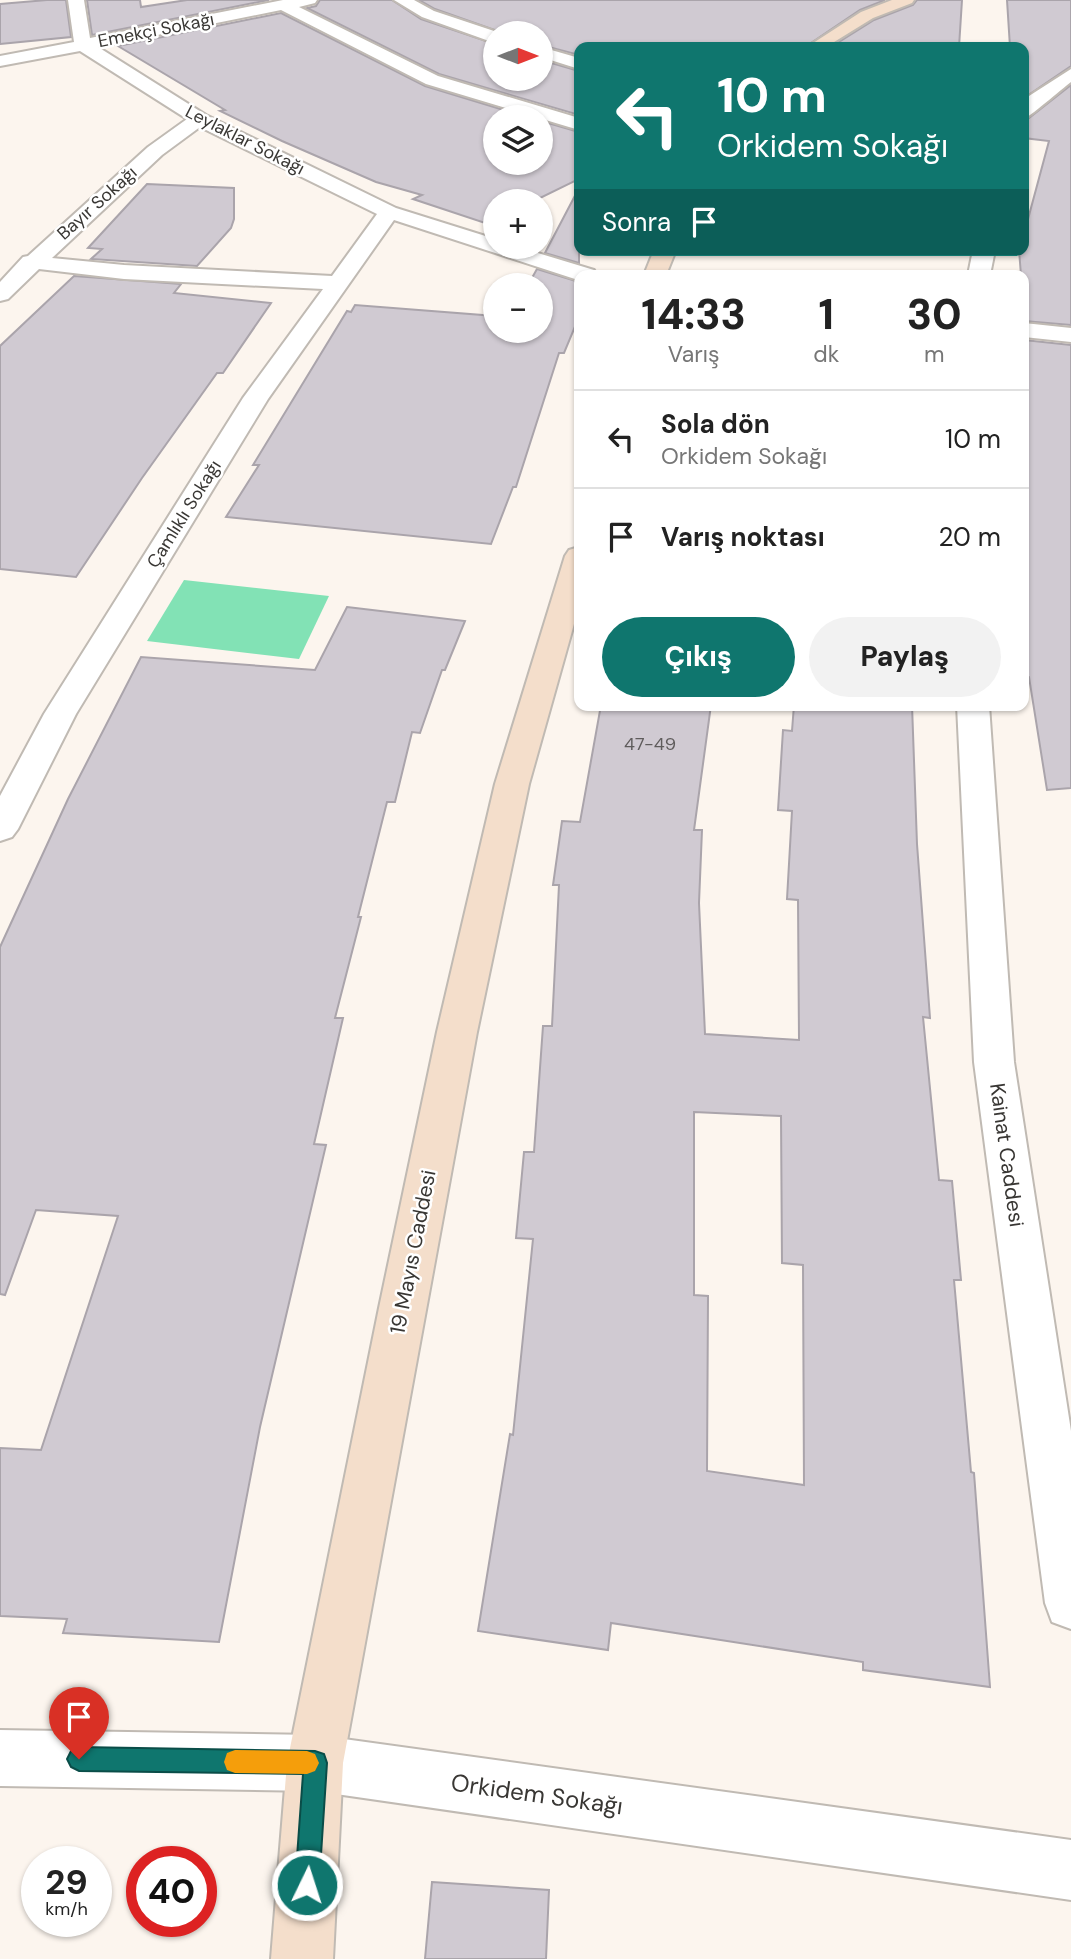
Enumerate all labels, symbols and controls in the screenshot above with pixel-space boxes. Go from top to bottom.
street label: Emekçi Sokağı [96,7,216,53]
north arrow [483,21,553,91]
map controls [483,21,553,343]
text: 10 m [717,63,827,127]
icon: left [602,70,693,161]
street label: Leylaklar Sokağı [181,100,309,180]
button: layers [483,105,553,175]
text: Orkidem Sokağı [717,125,948,167]
street label: Bayır Sokağı [52,161,142,245]
button: + [483,189,553,259]
icon: arrive [685,203,723,241]
text: Sonra [602,205,671,239]
button: − [483,273,553,343]
text: 14:33 [641,287,746,342]
text: 1 [819,287,834,342]
text: 30 [907,287,962,342]
text: Varış [668,339,720,369]
text: dk [813,339,839,369]
text: m [924,339,944,369]
text: Sola dön [661,407,770,441]
icon: left [602,420,640,458]
text: 10 m [945,422,1001,456]
text: Orkidem Sokağı [661,441,827,471]
street label: Çamlıklı Sokağı [141,456,227,572]
icon: arrive [602,518,640,556]
text: Varış noktası [661,520,825,554]
text: 20 m [938,520,1001,554]
button: Çıkış [602,617,795,697]
button: Paylaş [809,617,1001,697]
house number: 47-49 [624,732,676,756]
street label: Kainat Caddesi [983,1081,1031,1229]
street label: 19 Mayıs Caddesi [383,1168,443,1336]
pin [49,1687,109,1759]
icon: arrive [60,1698,98,1736]
street label: Orkidem Sokağı [449,1767,625,1821]
speed limit sign: 40 [126,1846,217,1937]
position arrow [270,1848,344,1922]
text: 29 [45,1859,88,1905]
text: km/h [45,1897,88,1921]

